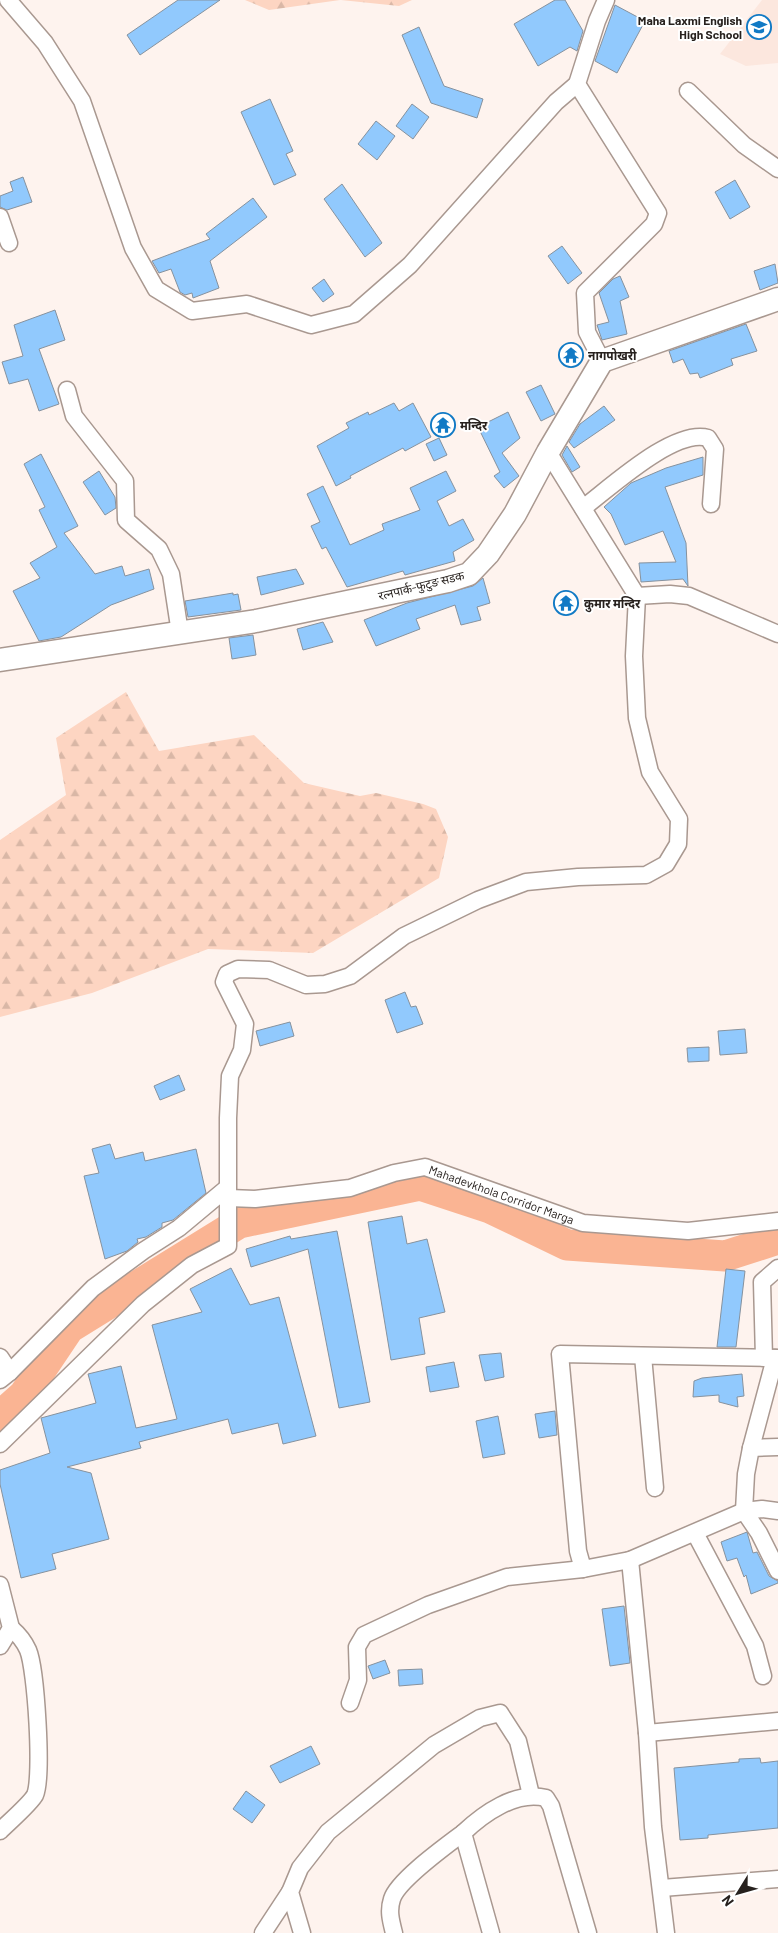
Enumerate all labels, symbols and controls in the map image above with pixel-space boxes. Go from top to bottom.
place label: Maha Laxmi English High School [638,13,742,41]
school or university icon: Maha Laxmi English High School [746,14,772,40]
temple icon: नागपोखरी [558,342,584,368]
place label: नागपोखरी [588,348,637,362]
temple icon: मन्दिर [430,412,456,438]
place label: मन्दिर [460,418,488,432]
street label: रत्नपार्क-फुटुङ सडक [377,567,467,604]
temple icon: कुमार मन्दिर [553,590,579,616]
place label: कुमार मन्दिर [584,596,641,613]
street label: Mahadevkhola Corridor Marga [427,1162,576,1226]
north arrow [713,1868,763,1918]
text: N [718,1892,737,1910]

